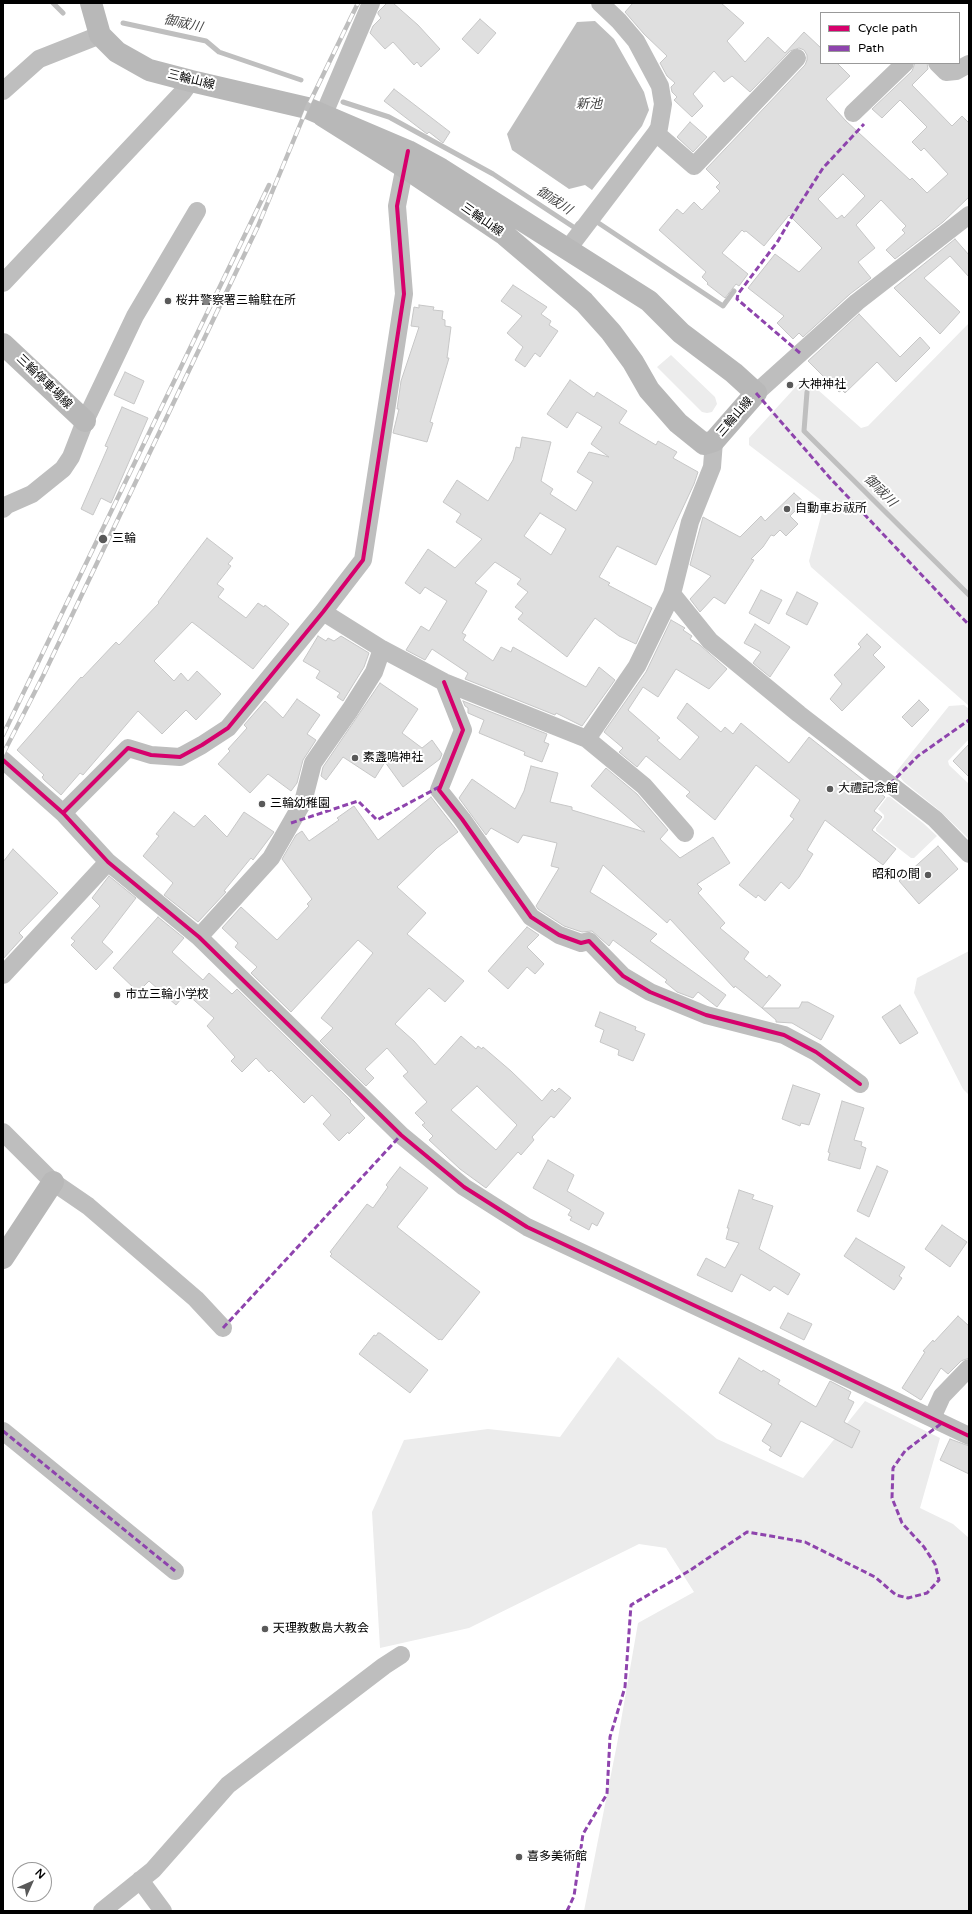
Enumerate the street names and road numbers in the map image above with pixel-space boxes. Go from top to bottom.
street label: 三輪山線 [166,67,216,93]
street label: 三輪山線 [458,200,506,240]
street label: 三輪停車場線 [13,352,75,412]
street label: 三輪山線 [714,394,756,440]

